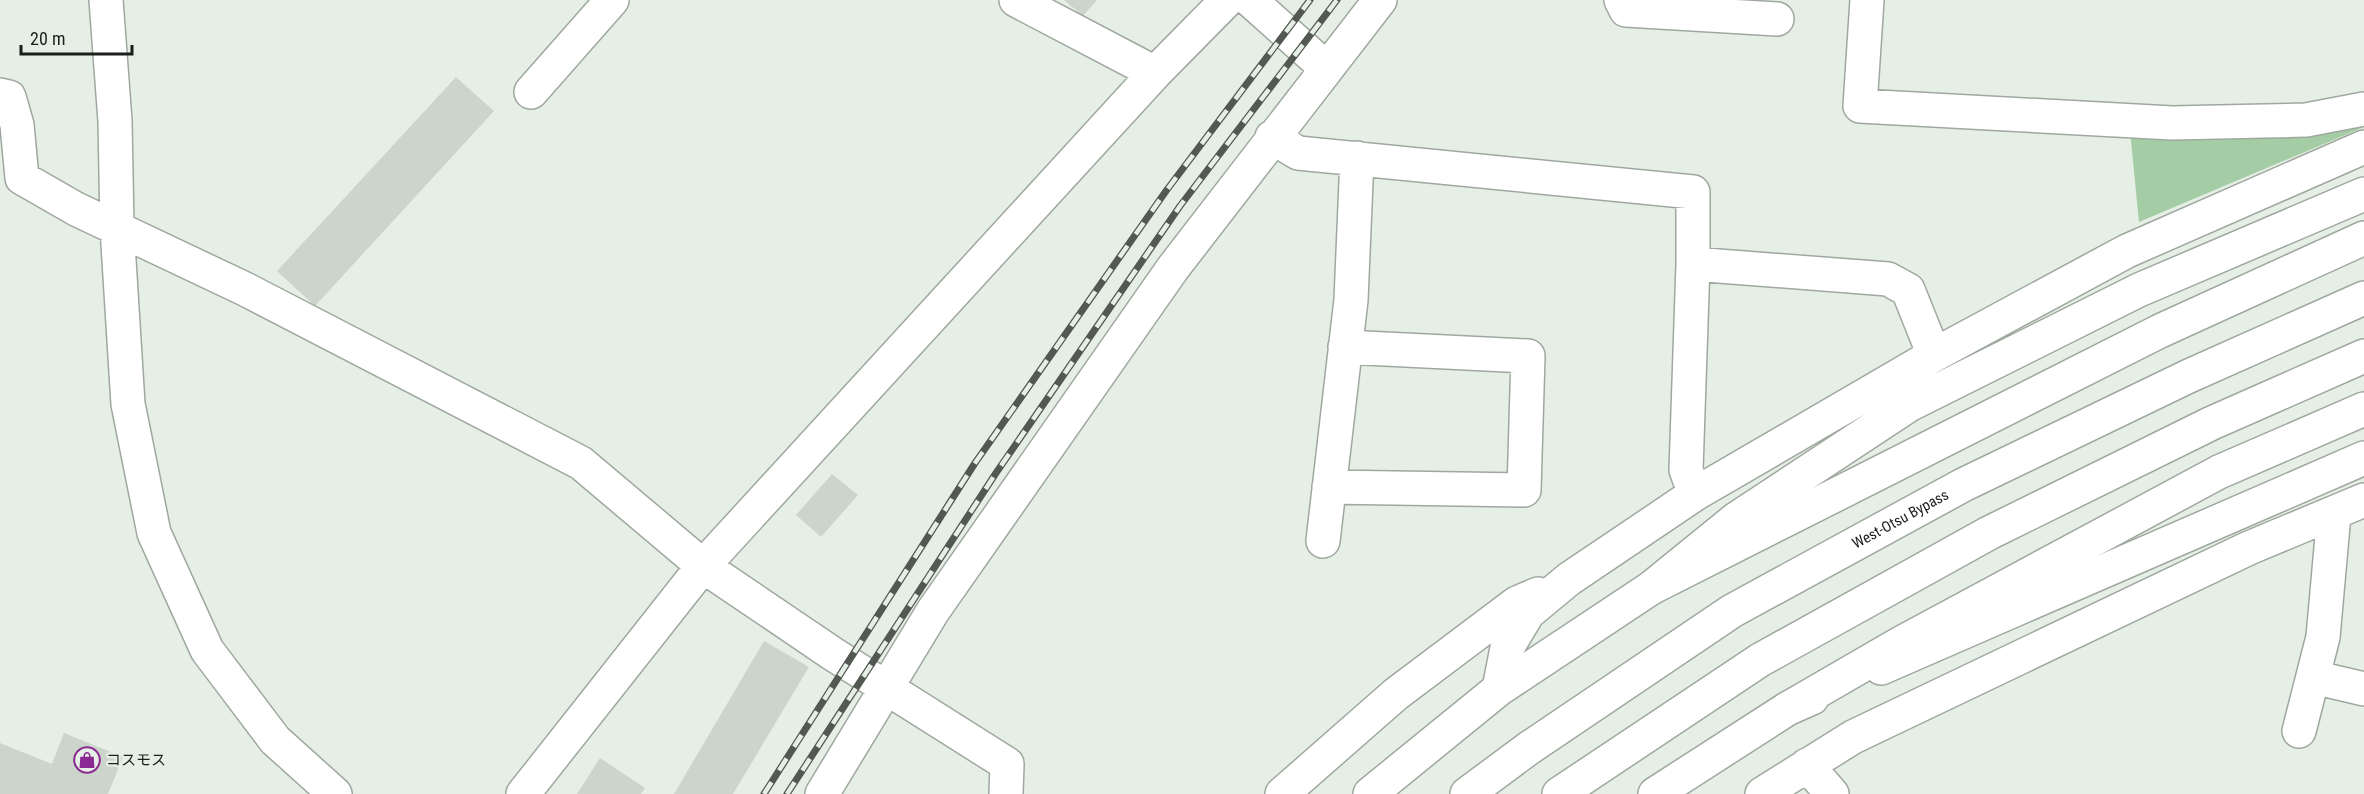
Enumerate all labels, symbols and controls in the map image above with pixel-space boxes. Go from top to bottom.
scale bar [21,18,132,56]
text: 20 m [30,28,65,49]
street label: West-Otsu Bypass [1849,486,1952,553]
shop icon: コスモス [72,745,102,775]
place label: コスモス [106,751,166,769]

